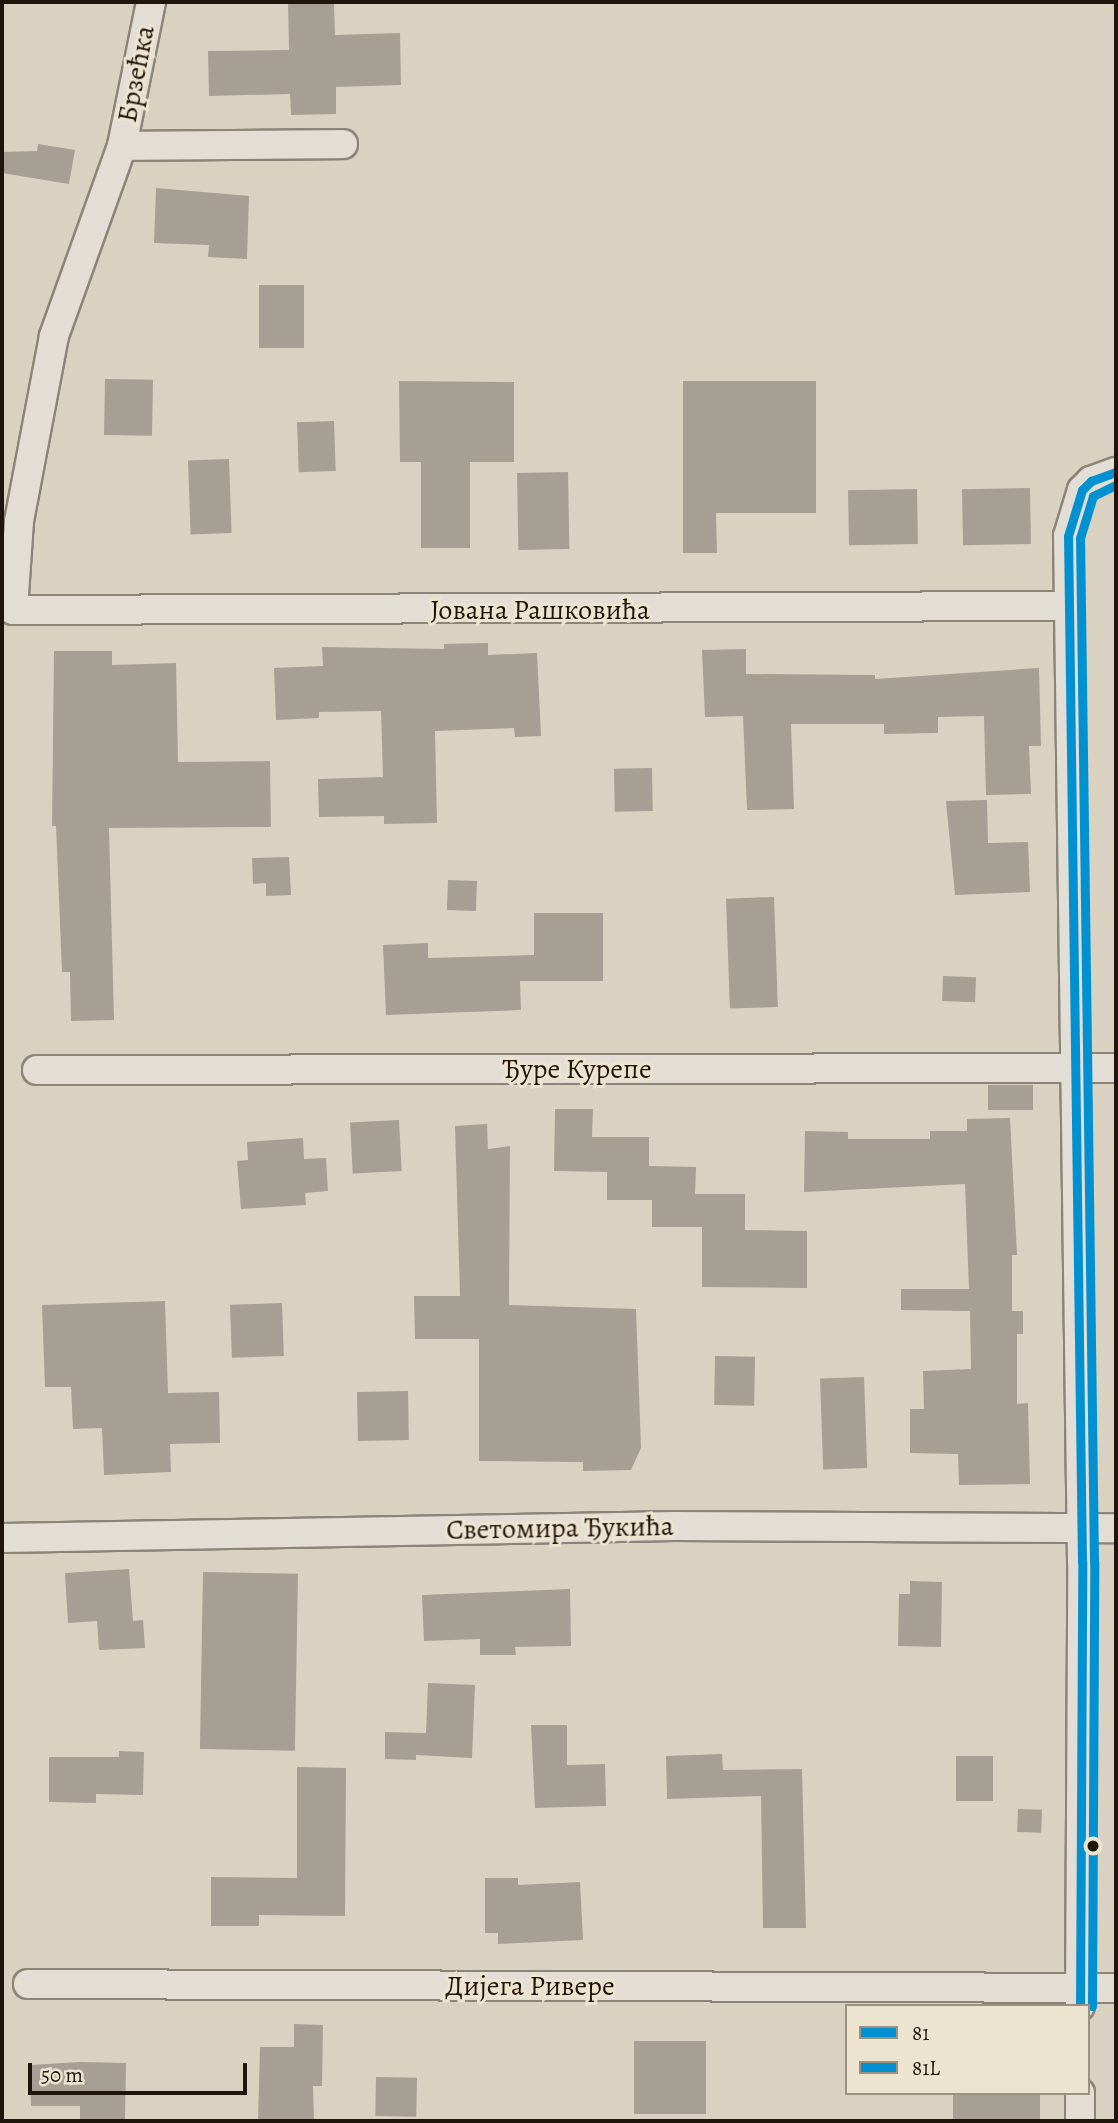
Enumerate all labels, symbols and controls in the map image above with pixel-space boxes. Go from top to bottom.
street label: Брзећка [110,23,162,125]
street label: Јована Рашковића [430,593,650,627]
street label: Ђуре Курепе [502,1052,652,1086]
street label: Светомира Ђукића [446,1509,674,1547]
unlabelled marker [1086,1839,1100,1853]
street label: Дијега Ривере [445,1969,615,2003]
legend [845,2004,1090,2095]
text: 81 [912,2019,929,2047]
scale bar [32,2050,250,2094]
text: 81L [912,2054,940,2082]
text: 50 m [41,2061,83,2089]

